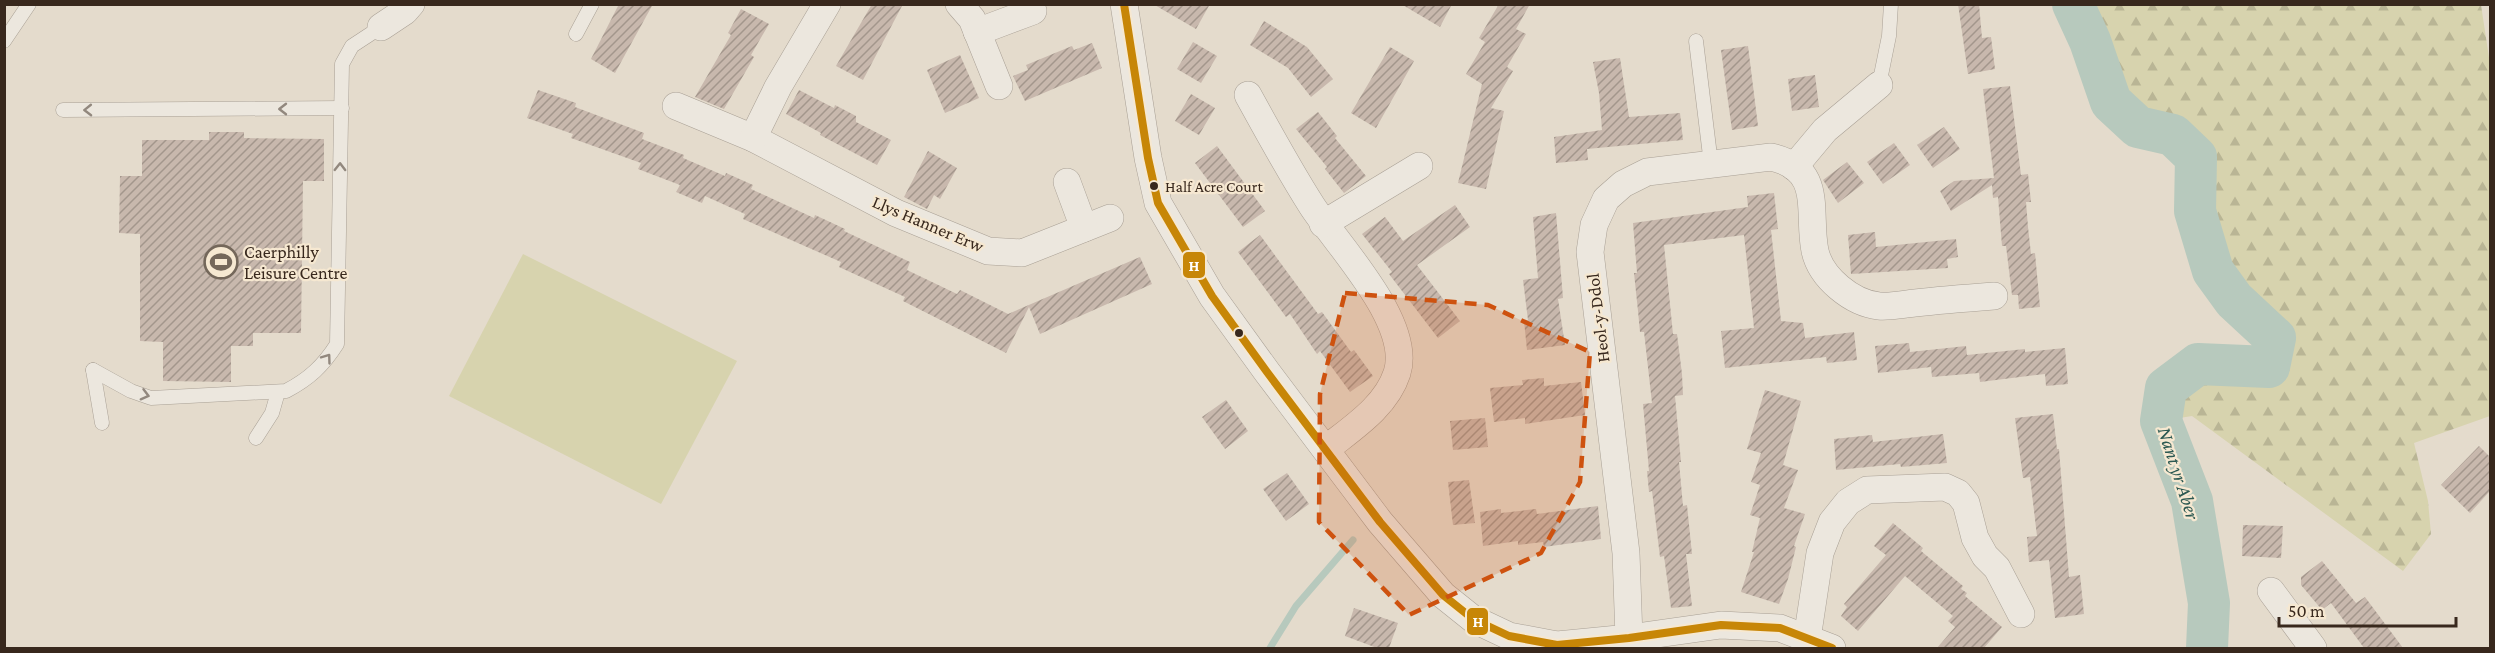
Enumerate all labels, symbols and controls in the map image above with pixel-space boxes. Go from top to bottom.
one-way arrow [279,102,288,115]
one-way arrow [84,104,93,116]
one-way arrow [334,162,347,171]
place label: Half Acre Court [1165,178,1263,195]
marker: Half Acre Court [1148,180,1160,192]
street label: Llys Hanner Erw [869,192,987,257]
place label: Caerphilly Leisure Centre [244,242,348,283]
sports icon: Caerphilly Leisure Centre [203,244,239,280]
line badge: H [1182,251,1206,279]
text: H [1189,257,1200,274]
street label: Heol-y-Ddol [1583,272,1613,364]
unlabelled marker [1233,327,1245,339]
one-way arrow [320,354,331,365]
one-way arrow [139,388,150,400]
water label: Nant yr Aber [2153,424,2205,523]
scale bar [2279,590,2456,628]
text: 50 m [2288,601,2325,621]
line badge: H [1466,607,1489,636]
text: H [1473,613,1484,630]

